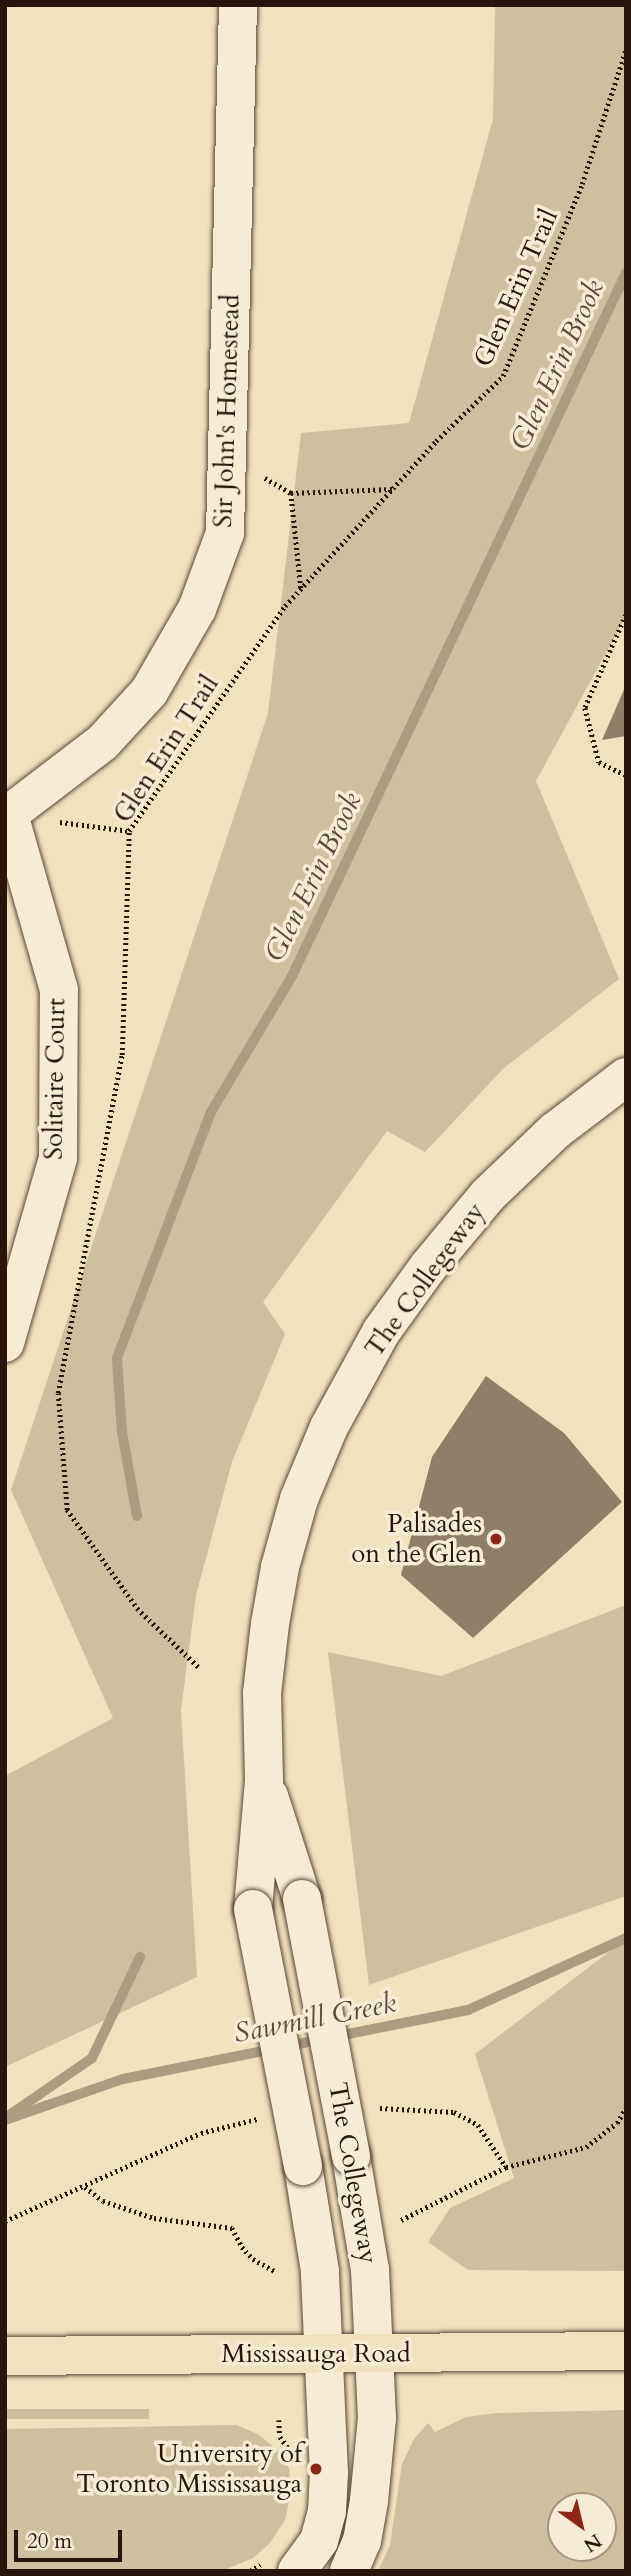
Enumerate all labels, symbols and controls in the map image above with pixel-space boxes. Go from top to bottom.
street label: Glen Erin Trail [467,204,565,372]
water label: Glen Erin Brook [503,275,611,455]
street label: Sir John's Homestead [207,294,247,528]
street label: Glen Erin Trail [107,670,225,828]
water label: Glen Erin Brook [258,787,368,967]
street label: Solitaire Court [38,998,72,1160]
street label: The Collegeway [359,1197,491,1363]
place label: Palisades on the Glen [351,1508,482,1570]
marker: Palisades on the Glen [488,1531,504,1547]
water label: Sawmill Creek [231,1986,399,2050]
street label: The Collegeway [322,2080,384,2266]
street label: Mississauga Road [221,2338,411,2370]
place label: University of Toronto Mississauga [76,2438,302,2500]
marker: University of Toronto Mississauga [308,2461,324,2477]
north arrow [547,2492,617,2562]
scale bar [18,2516,126,2560]
text: 20 m [27,2527,72,2556]
text: N [579,2527,607,2558]

